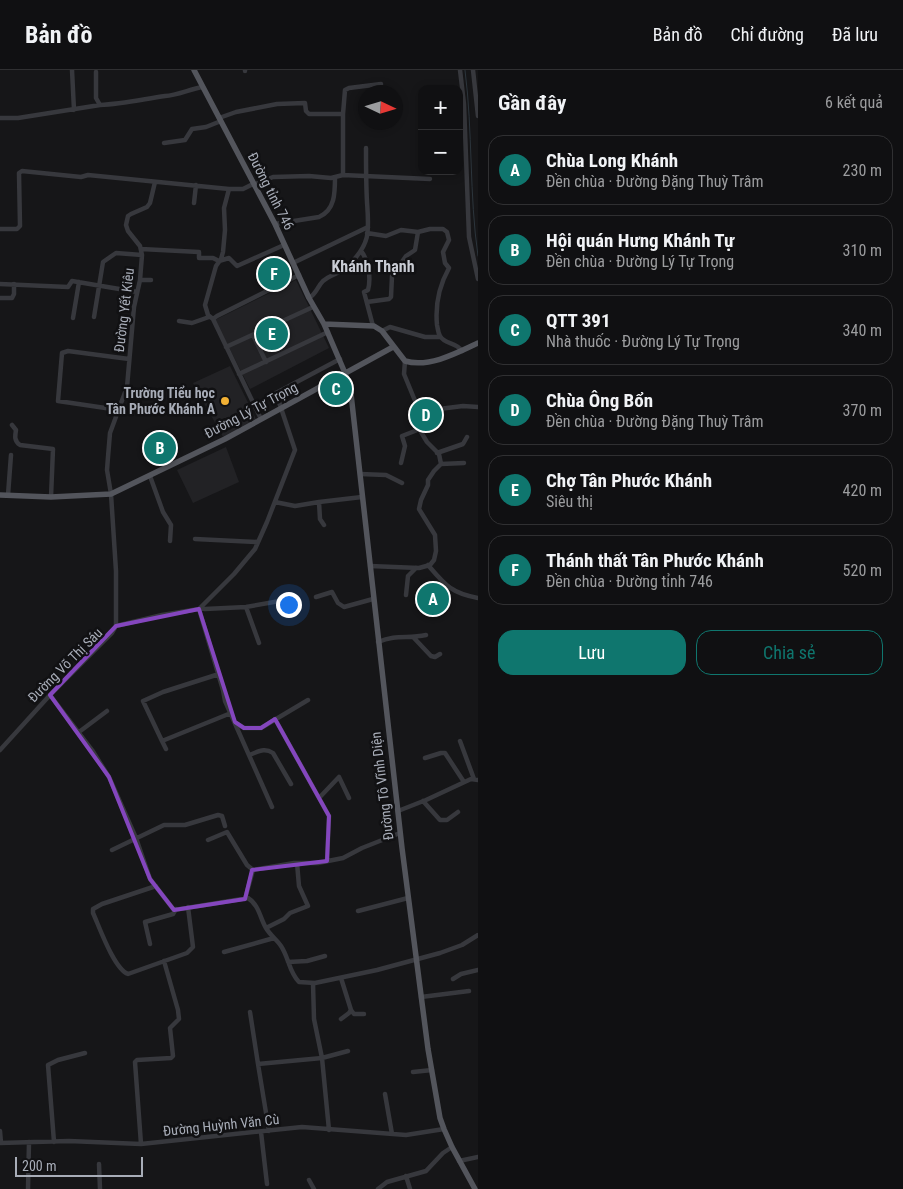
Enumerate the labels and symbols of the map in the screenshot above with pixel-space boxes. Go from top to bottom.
north arrow [358,85,403,130]
street label: Đường tỉnh 746 [245,150,297,232]
pin: F [258,255,290,293]
district label: Khánh Thạnh [331,257,415,276]
street label: Đường Yết Kiêu [111,267,137,353]
pin: E [256,315,288,353]
pin: C [320,370,352,408]
street label: Đường Lý Tự Trọng [202,379,300,441]
place label: Trường Tiểu học Tân Phước Khánh A [106,385,216,417]
marker: Trường Tiểu học Tân Phước Khánh A [219,395,231,407]
pin: D [410,396,442,434]
pin: B [144,429,176,467]
pin: A [417,580,449,618]
your location [276,592,302,618]
street label: Đường Võ Thị Sáu [25,625,105,705]
street label: Đường Tô Vĩnh Diện [367,731,397,841]
street label: Đường Huỳnh Văn Cù [162,1111,280,1139]
scale bar [15,1154,142,1177]

